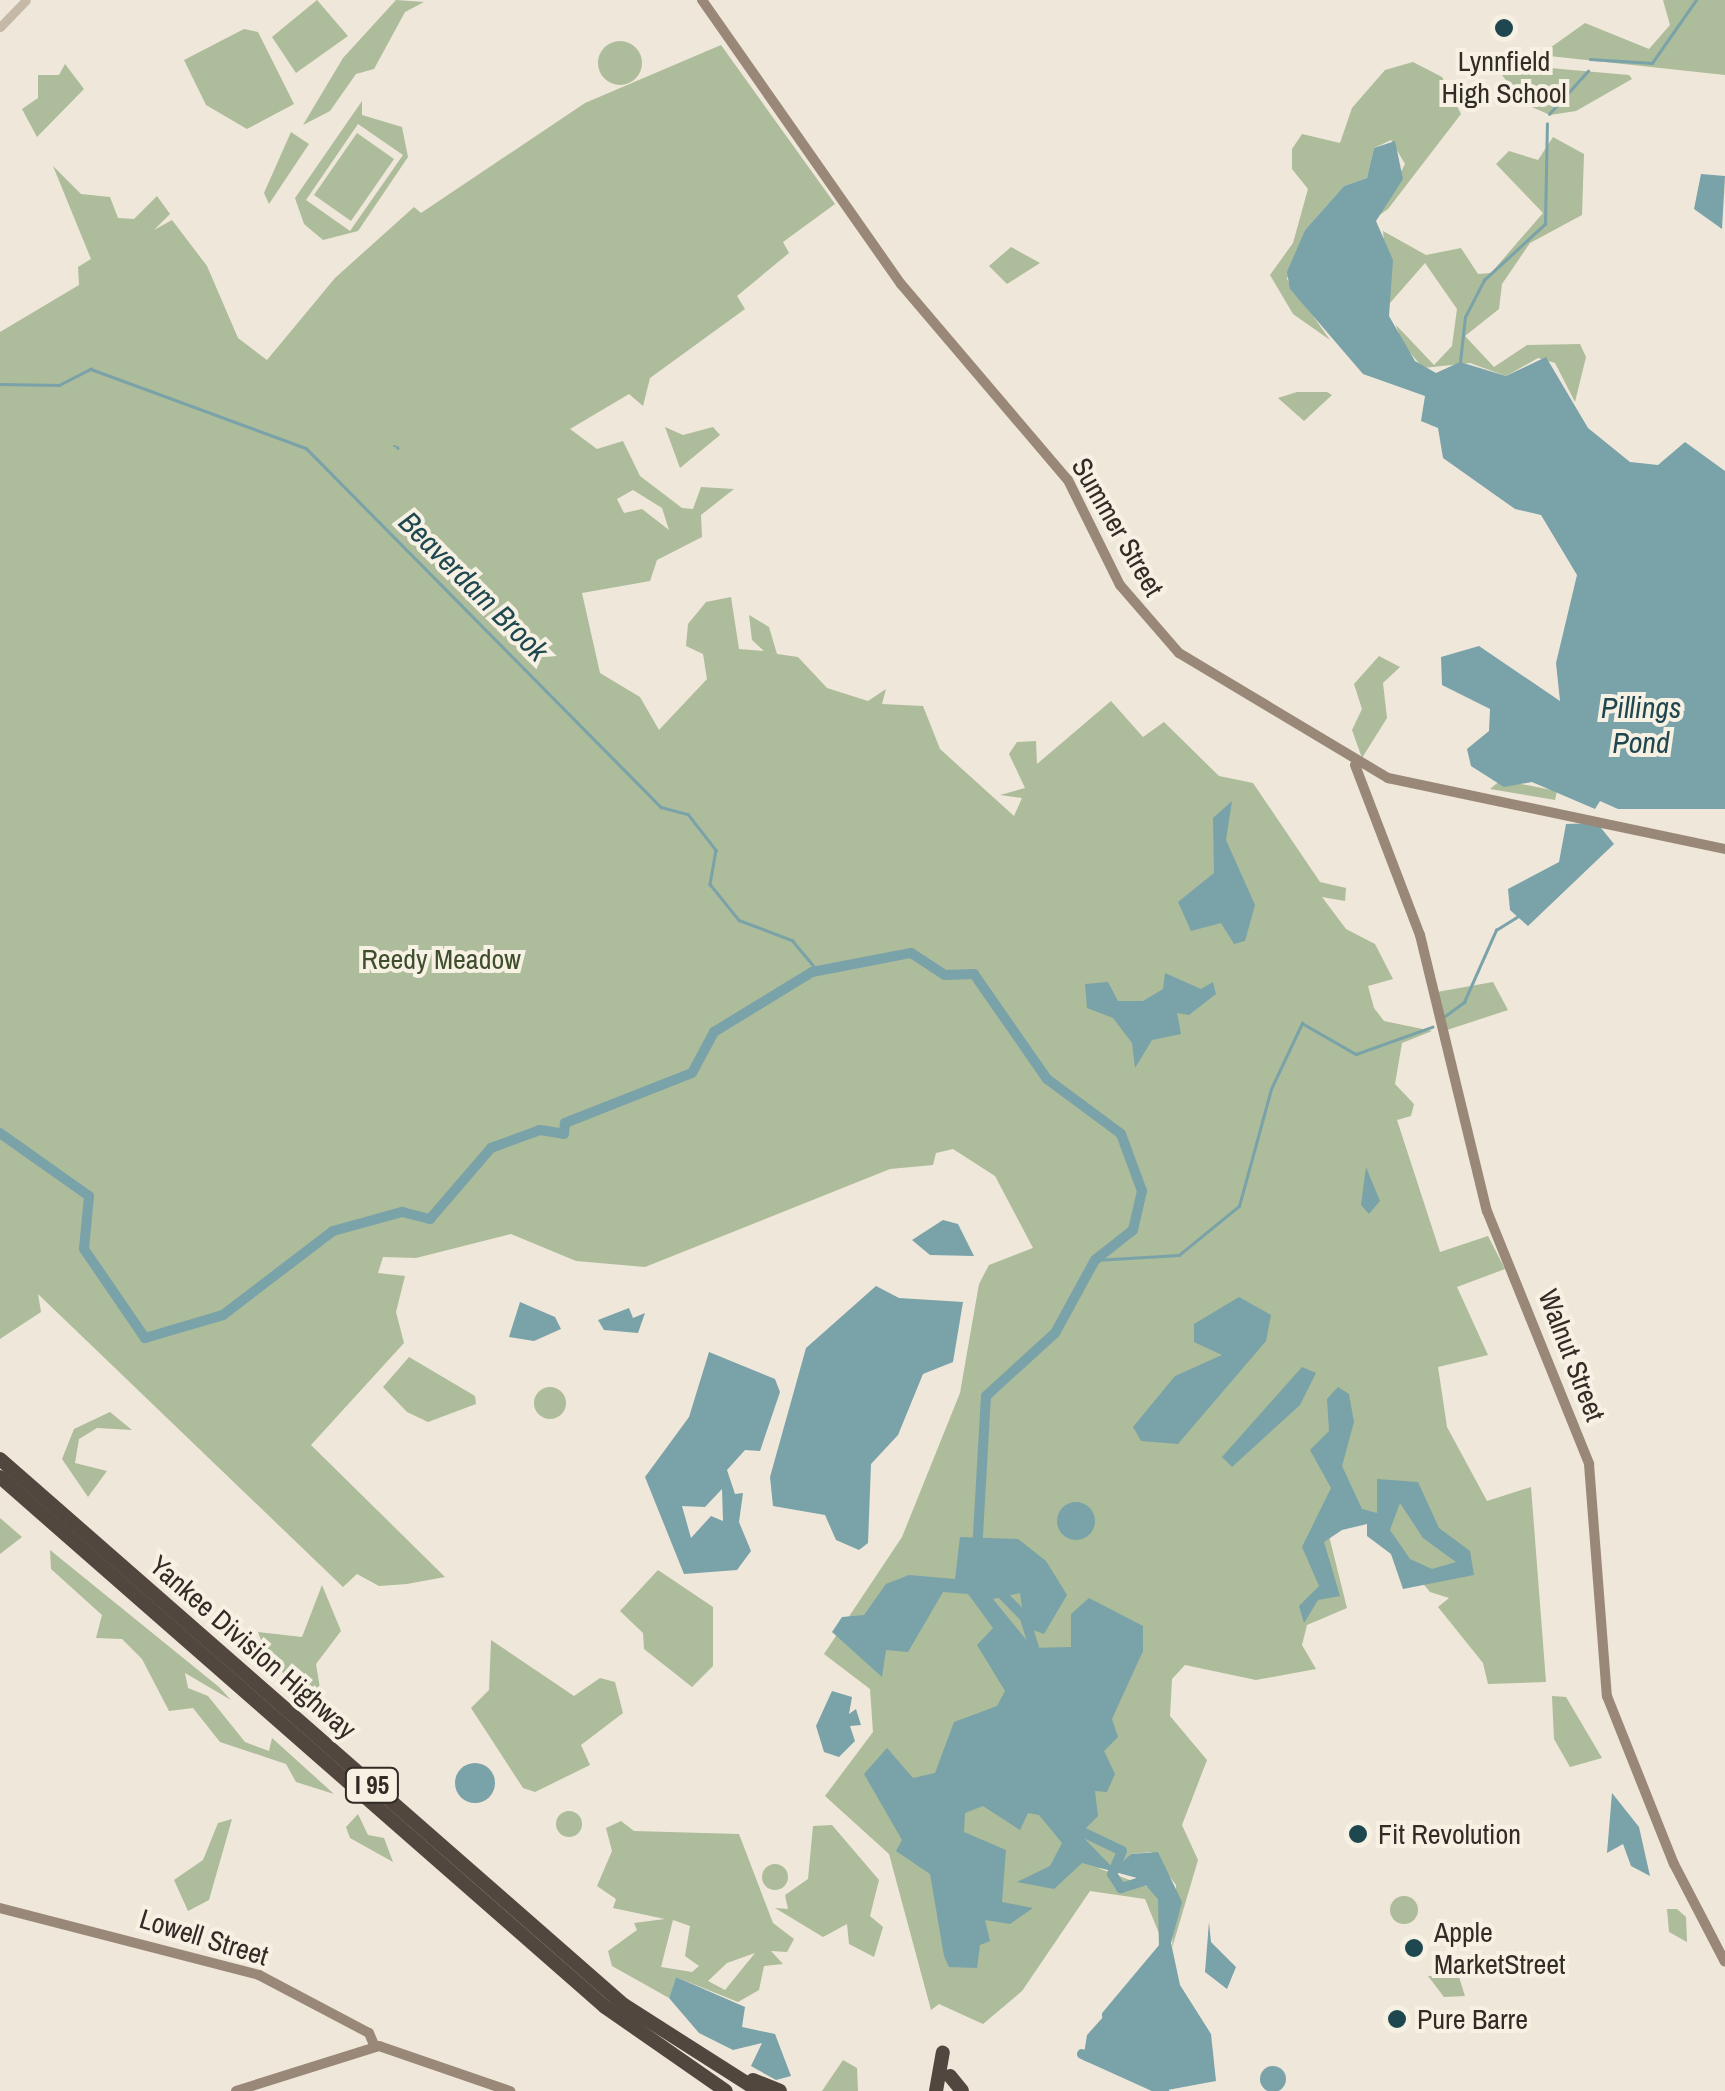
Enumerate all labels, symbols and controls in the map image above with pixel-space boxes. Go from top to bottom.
marker: Lynnfield High School [1493,17,1515,39]
place label: Lynnfield High School [1441,44,1567,110]
street label: Summer Street [1065,452,1171,602]
water label: Beaverdam Brook [392,504,556,668]
water label: Pillings Pond [1601,689,1681,760]
park label: Reedy Meadow [361,942,521,976]
street label: Walnut Street [1532,1284,1612,1426]
street label: Yankee Division Highway [143,1548,363,1746]
road number: I 95 [344,1765,400,1805]
place label: Fit Revolution [1378,1817,1521,1851]
marker: Fit Revolution [1347,1823,1369,1845]
street label: Lowell Street [136,1902,272,1972]
place label: Apple MarketStreet [1434,1915,1565,1981]
marker: Apple MarketStreet [1403,1937,1425,1959]
place label: Pure Barre [1417,2002,1528,2036]
marker: Pure Barre [1386,2008,1408,2030]

